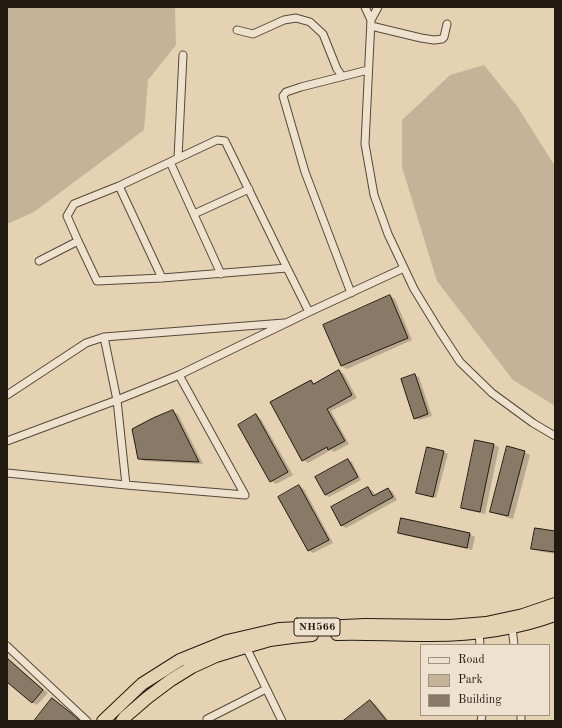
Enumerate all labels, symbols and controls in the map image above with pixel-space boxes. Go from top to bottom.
road number: NH566 [294,618,340,636]
legend [420,644,550,716]
text: Road [458,654,485,666]
text: Park [458,674,483,686]
text: Building [458,694,502,706]

